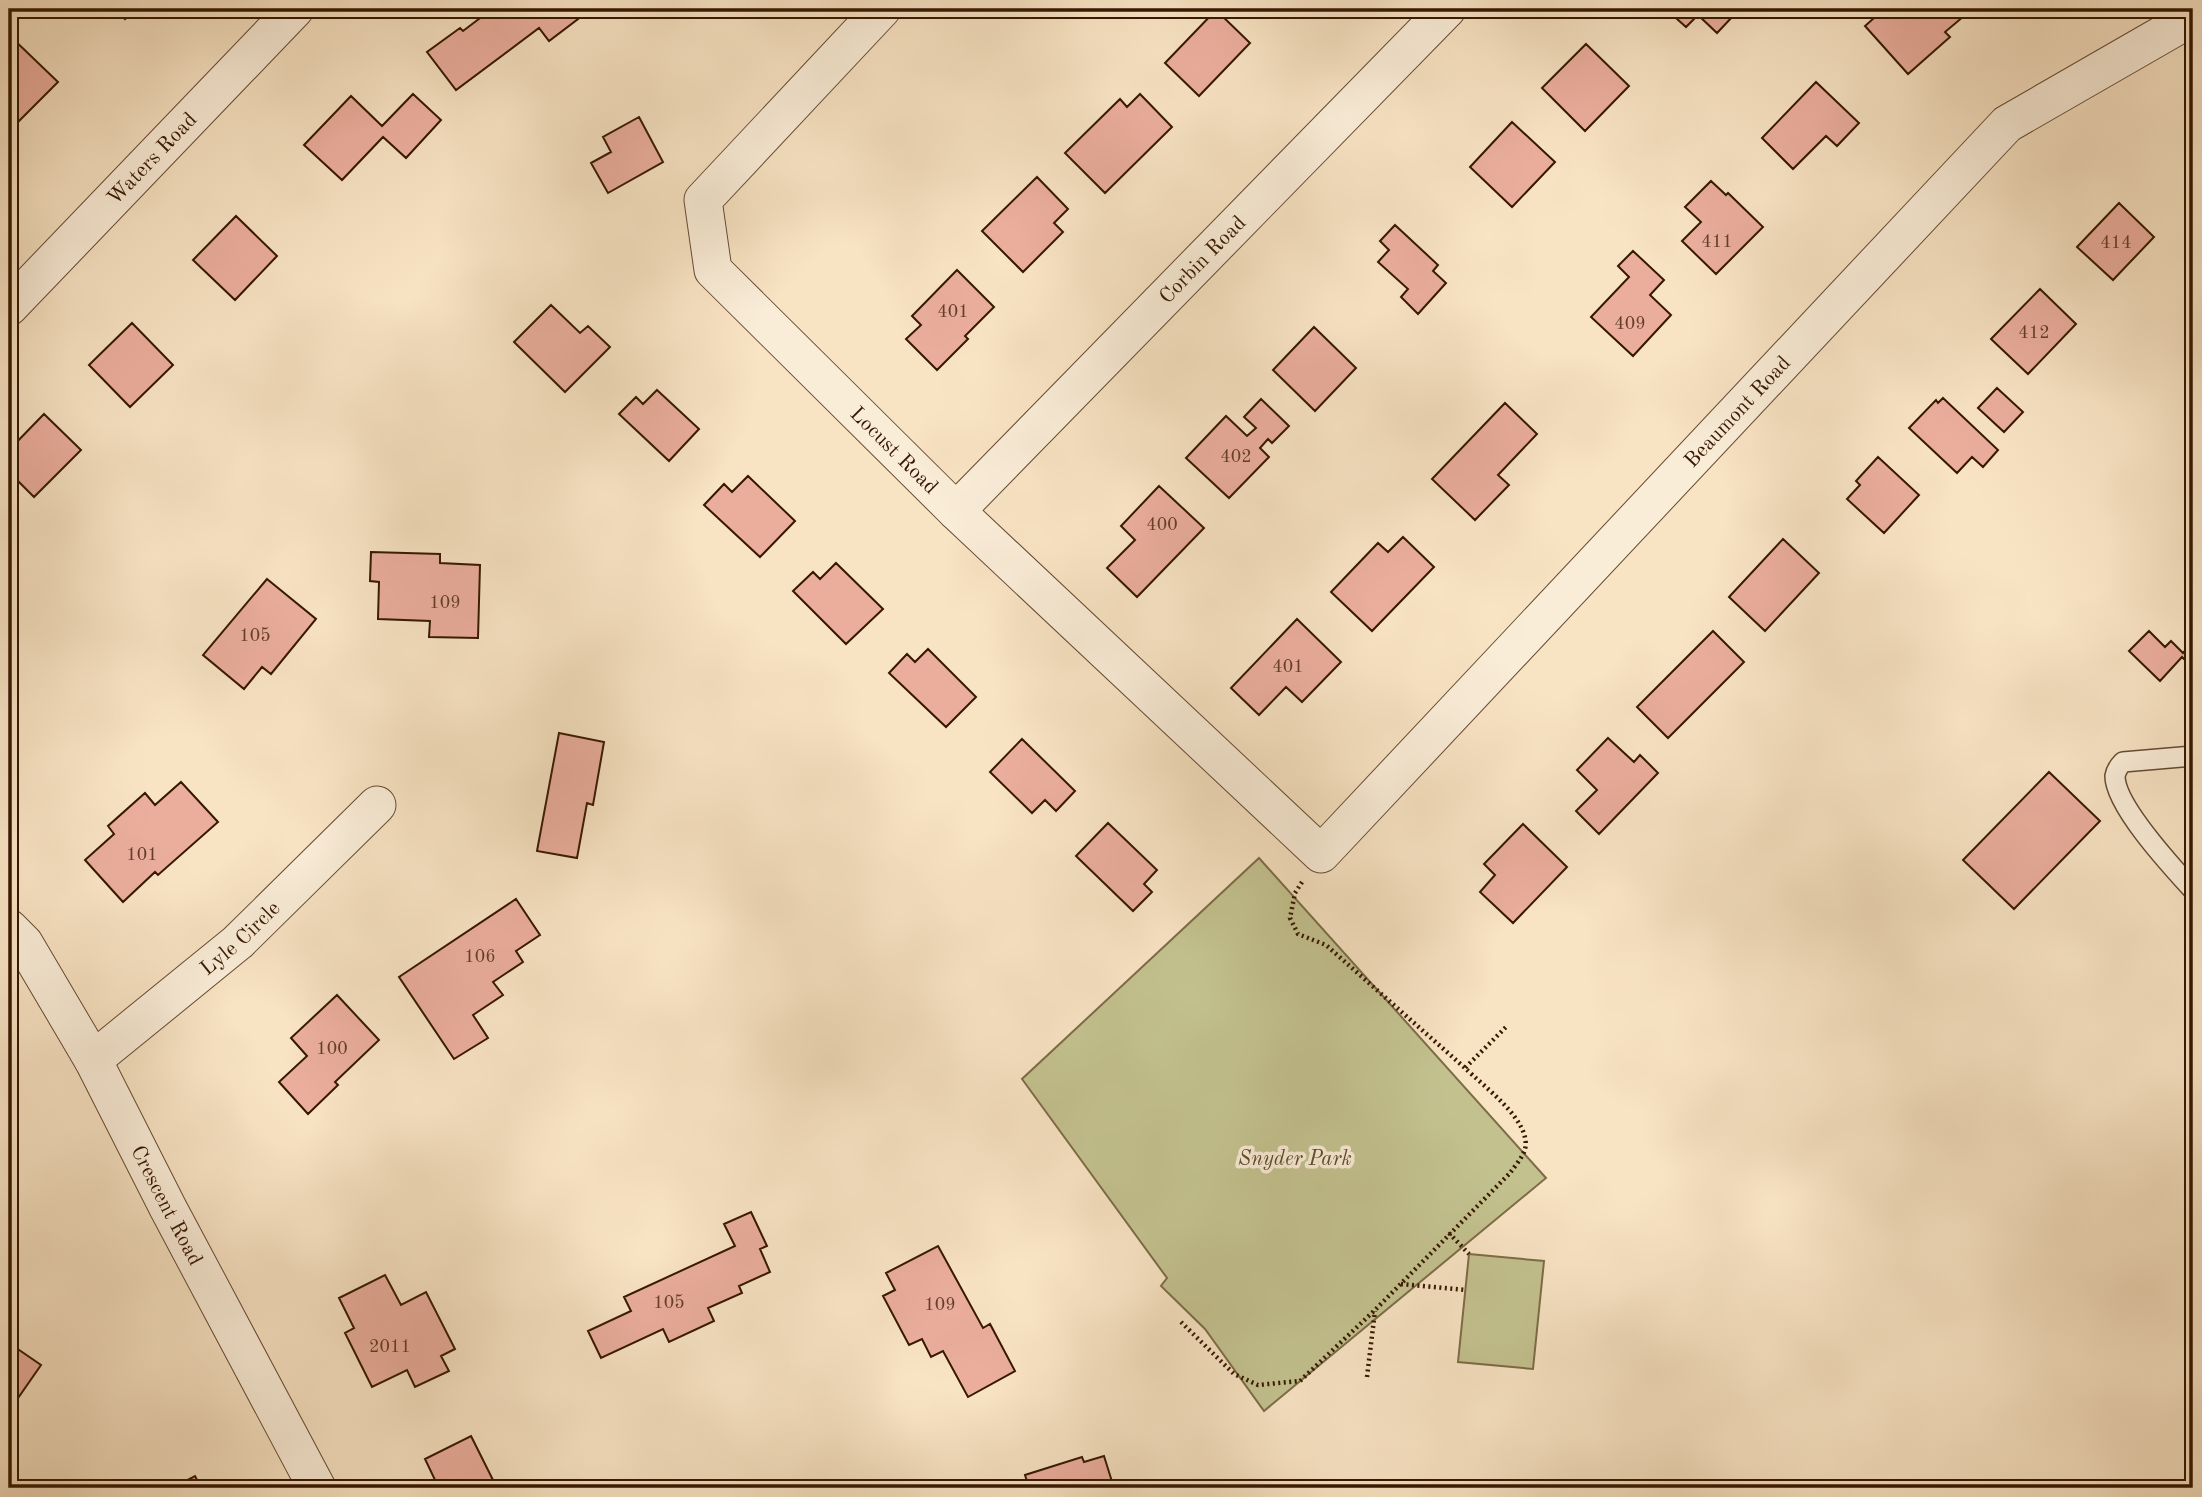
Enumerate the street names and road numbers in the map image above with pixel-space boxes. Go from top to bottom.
street label: Waters Road [104,109,201,209]
street label: Corbin Road [1156,212,1250,308]
street label: Beaumont Road [1681,353,1795,472]
street label: Locust Road [845,403,941,499]
street label: Lyle Circle [197,898,285,980]
street label: Crescent Road [126,1143,206,1269]

